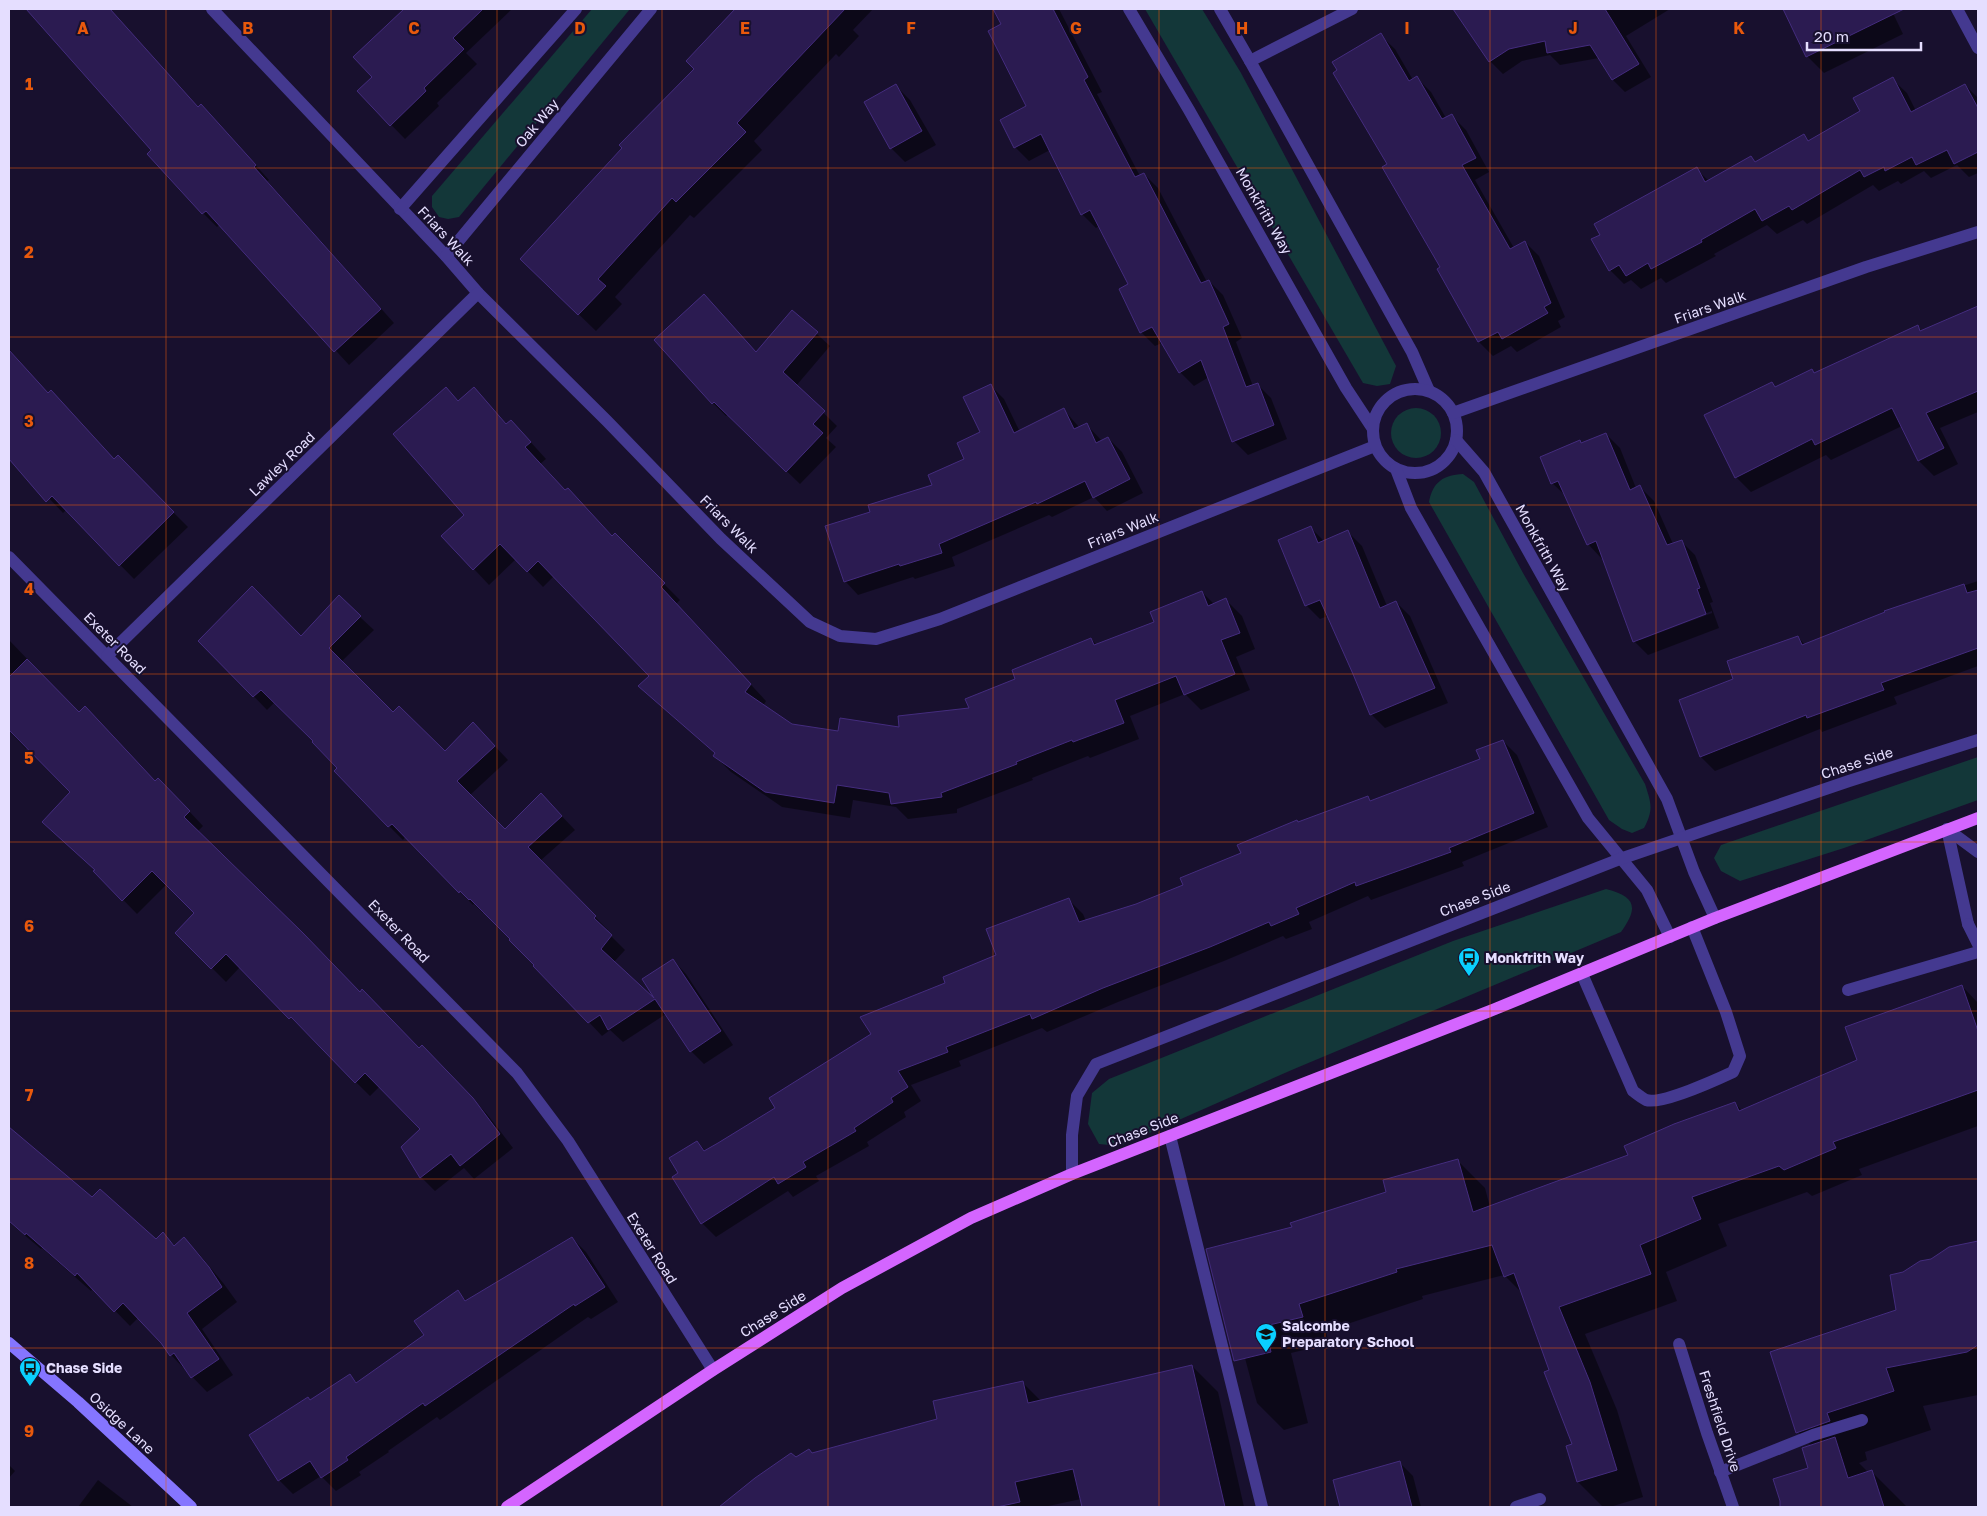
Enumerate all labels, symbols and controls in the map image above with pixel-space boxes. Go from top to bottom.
text: A [77,18,89,38]
text: B [242,18,254,38]
text: C [408,18,420,38]
text: D [574,18,586,38]
text: E [740,18,750,38]
text: F [906,18,916,38]
text: G [1070,18,1082,38]
text: H [1236,18,1248,38]
text: I [1404,18,1410,38]
text: J [1568,18,1578,38]
text: K [1733,18,1745,38]
scale bar [1807,20,1921,52]
text: 20 m [1814,27,1849,45]
text: 1 [25,74,33,94]
street label: Oak Way [511,95,562,150]
street label: Monkfrith Way [1233,164,1296,257]
street label: Friars Walk [415,202,478,269]
text: 2 [24,242,34,262]
street label: Friars Walk [1672,286,1748,327]
text: 3 [24,411,34,431]
street label: Lawley Road [245,428,318,499]
street label: Friars Walk [697,491,762,556]
street label: Monkfrith Way [1512,501,1575,595]
street label: Friars Walk [1085,508,1161,551]
text: 4 [24,579,34,599]
street label: Exeter Road [81,608,150,677]
street label: Chase Side [1819,743,1895,782]
text: 5 [24,748,34,768]
street label: Chase Side [1437,877,1513,920]
street label: Exeter Road [365,896,434,966]
text: 6 [24,916,34,936]
bus stop icon: Monkfrith Way [1457,946,1481,977]
place label: Monkfrith Way [1485,949,1585,966]
text: 7 [25,1085,34,1105]
street label: Chase Side [1105,1108,1181,1151]
street label: Exeter Road [624,1209,681,1287]
text: 8 [24,1253,34,1273]
street label: Chase Side [737,1287,809,1341]
place label: Salcombe Preparatory School [1282,1317,1414,1350]
school or university icon: Salcombe Preparatory School [1254,1322,1278,1353]
bus stop icon: Chase Side [18,1356,42,1387]
place label: Chase Side [46,1359,122,1376]
street label: Freshfield Drive [1696,1368,1745,1474]
street label: Osidge Lane [86,1388,159,1457]
text: 9 [24,1421,34,1441]

